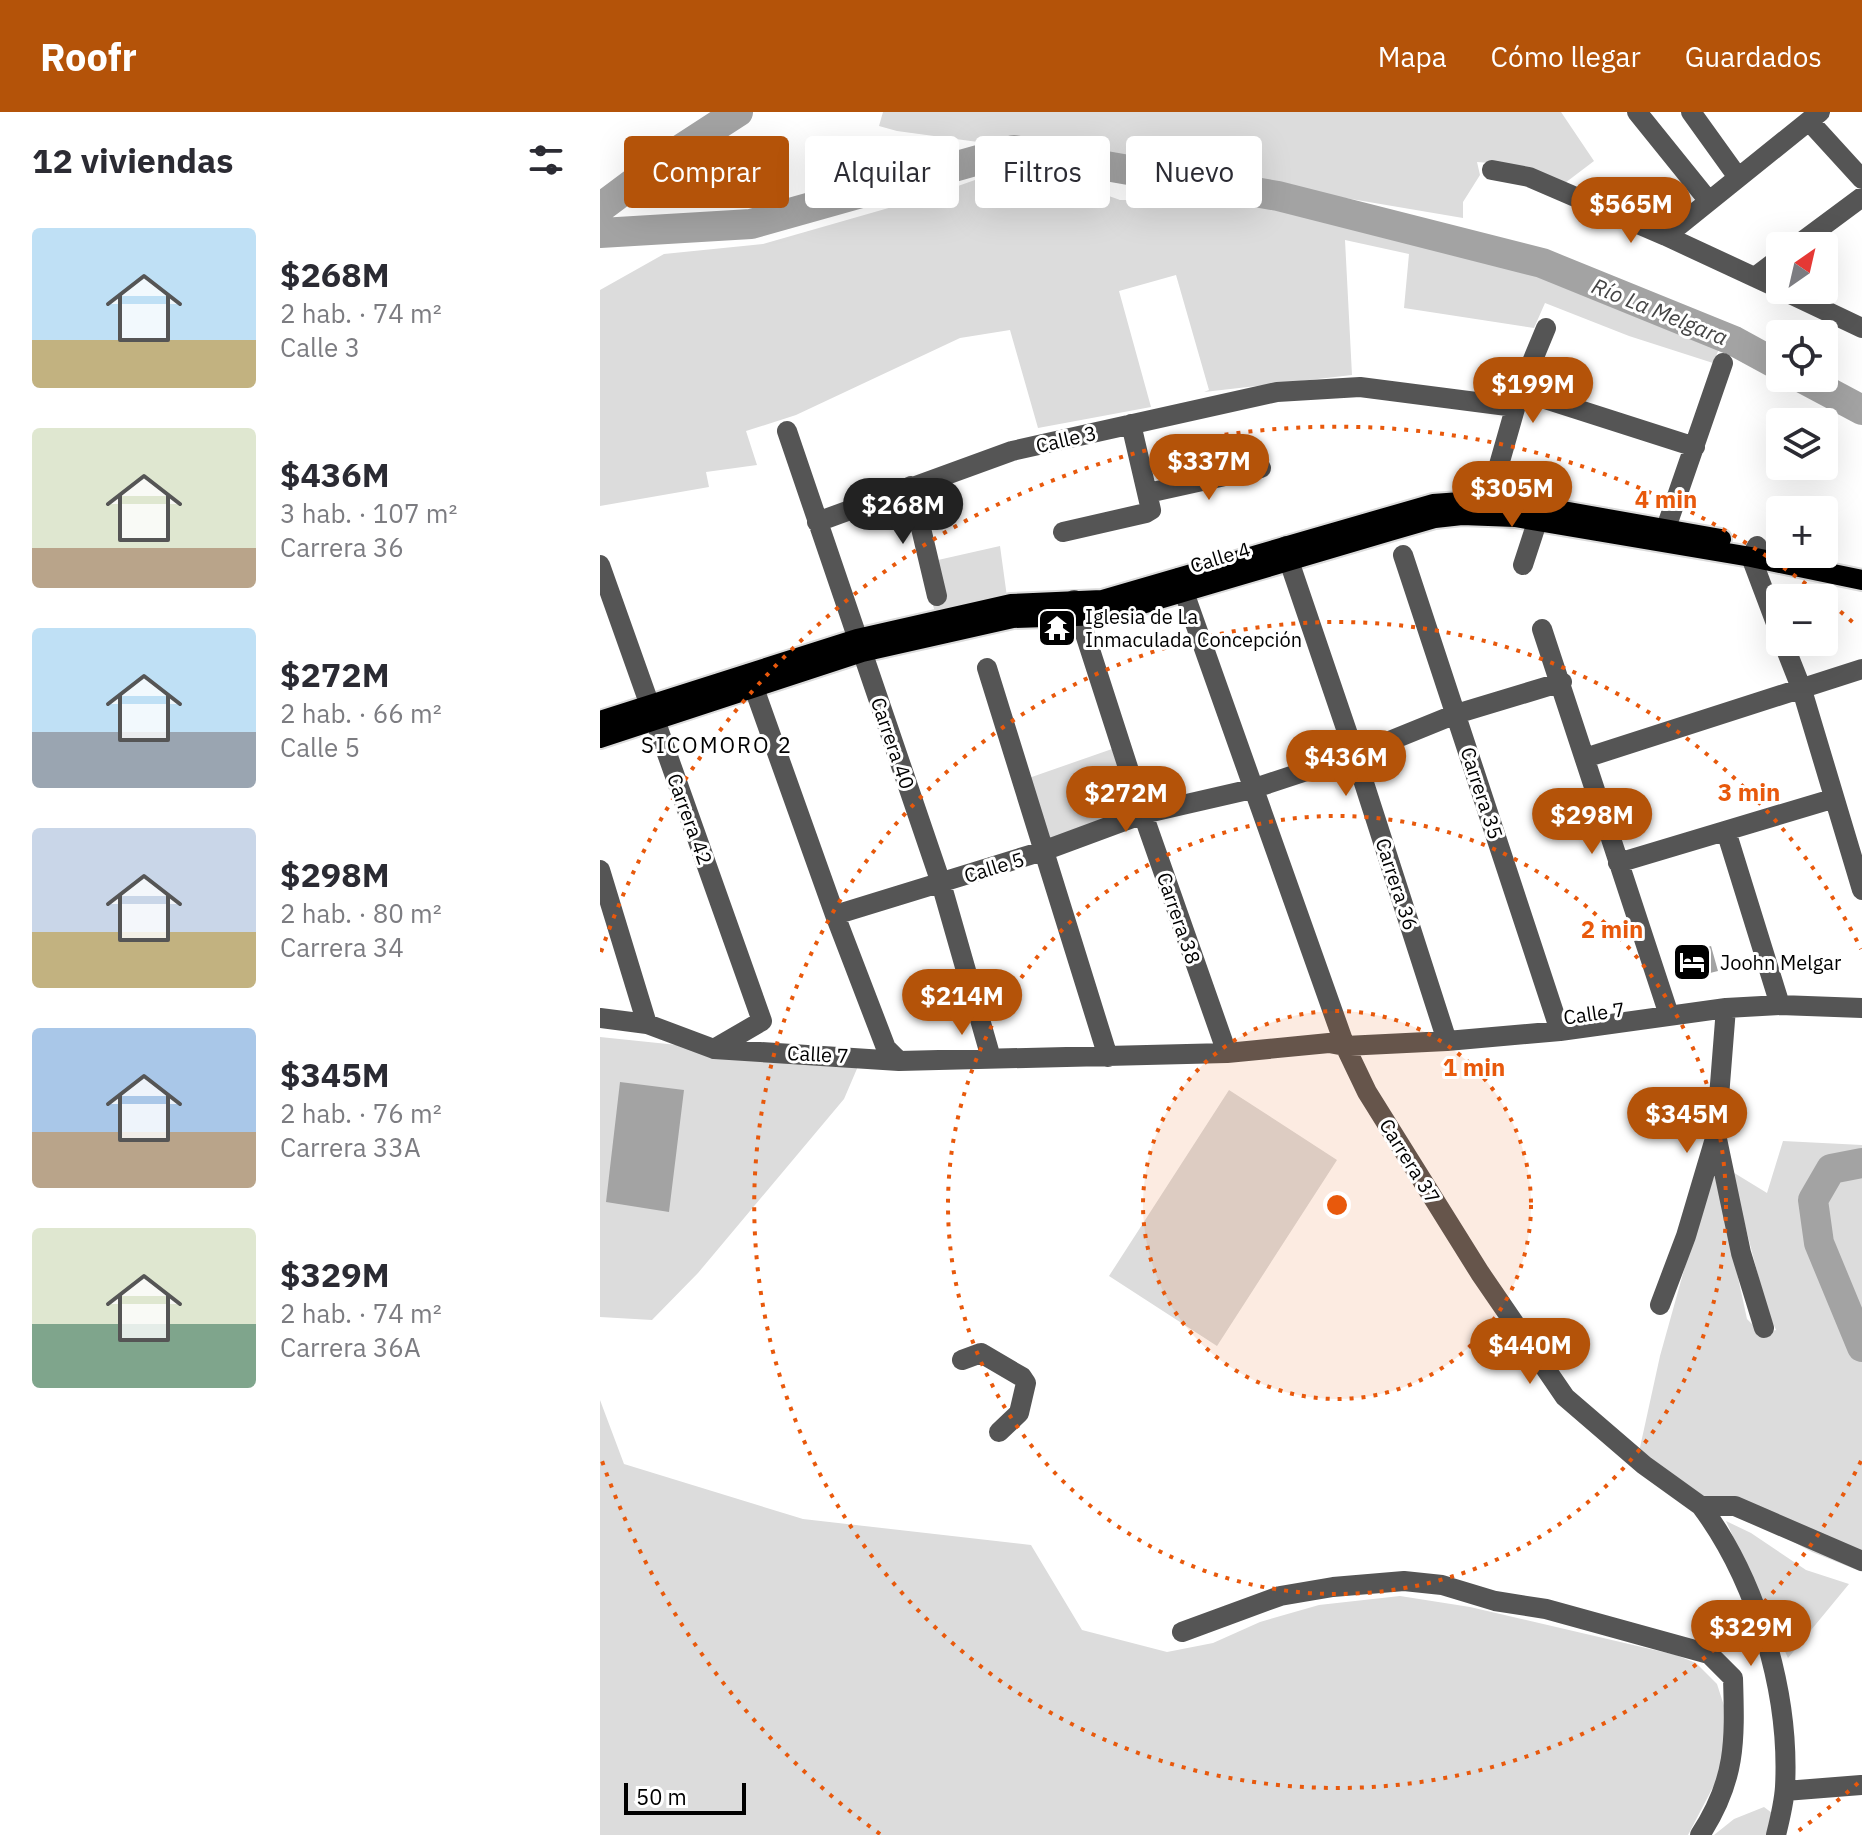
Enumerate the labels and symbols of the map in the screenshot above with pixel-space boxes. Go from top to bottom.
pin: $565M [1575,177,1687,245]
north arrow [1766,232,1838,304]
water label: Río La Melgara [1588,271,1732,351]
pin: $199M [1477,357,1589,425]
street label: Calle 3 [1033,419,1099,459]
pin: $337M [1153,434,1265,502]
pin: $305M [1456,461,1568,529]
pin: $268M [847,478,959,546]
text: 4 min [1635,483,1697,515]
street label: Calle 4 [1187,535,1253,579]
place label: Iglesia de La Inmaculada Concepción [1085,603,1302,653]
temple icon: Iglesia de La Inmaculada Concepción [1036,607,1078,649]
street label: Carrera 40 [865,694,921,792]
district label: SICOMORO 2 [641,730,793,759]
pin: $436M [1290,730,1402,798]
street label: Carrera 35 [1454,743,1510,843]
pin: $272M [1070,766,1182,834]
street label: Carrera 42 [661,770,719,868]
text: 3 min [1718,776,1780,808]
pin: $298M [1536,788,1648,856]
street label: Carrera 36 [1369,834,1425,934]
street label: Calle 5 [961,845,1027,889]
street label: Carrera 38 [1151,869,1207,967]
text: 2 min [1581,913,1643,945]
hotel icon: Joohn Melgar [1671,941,1713,983]
place label: Joohn Melgar [1720,949,1841,976]
pin: $214M [906,969,1018,1037]
street label: Calle 7 [1562,995,1626,1031]
street label: Calle 7 [787,1039,849,1069]
text: 1 min [1443,1051,1505,1083]
pin: $345M [1631,1087,1743,1155]
street label: Carrera 37 [1373,1113,1447,1209]
centre of rings [1323,1191,1351,1219]
pin: $440M [1474,1318,1586,1386]
pin: $329M [1695,1600,1807,1668]
scale bar [624,1779,746,1815]

